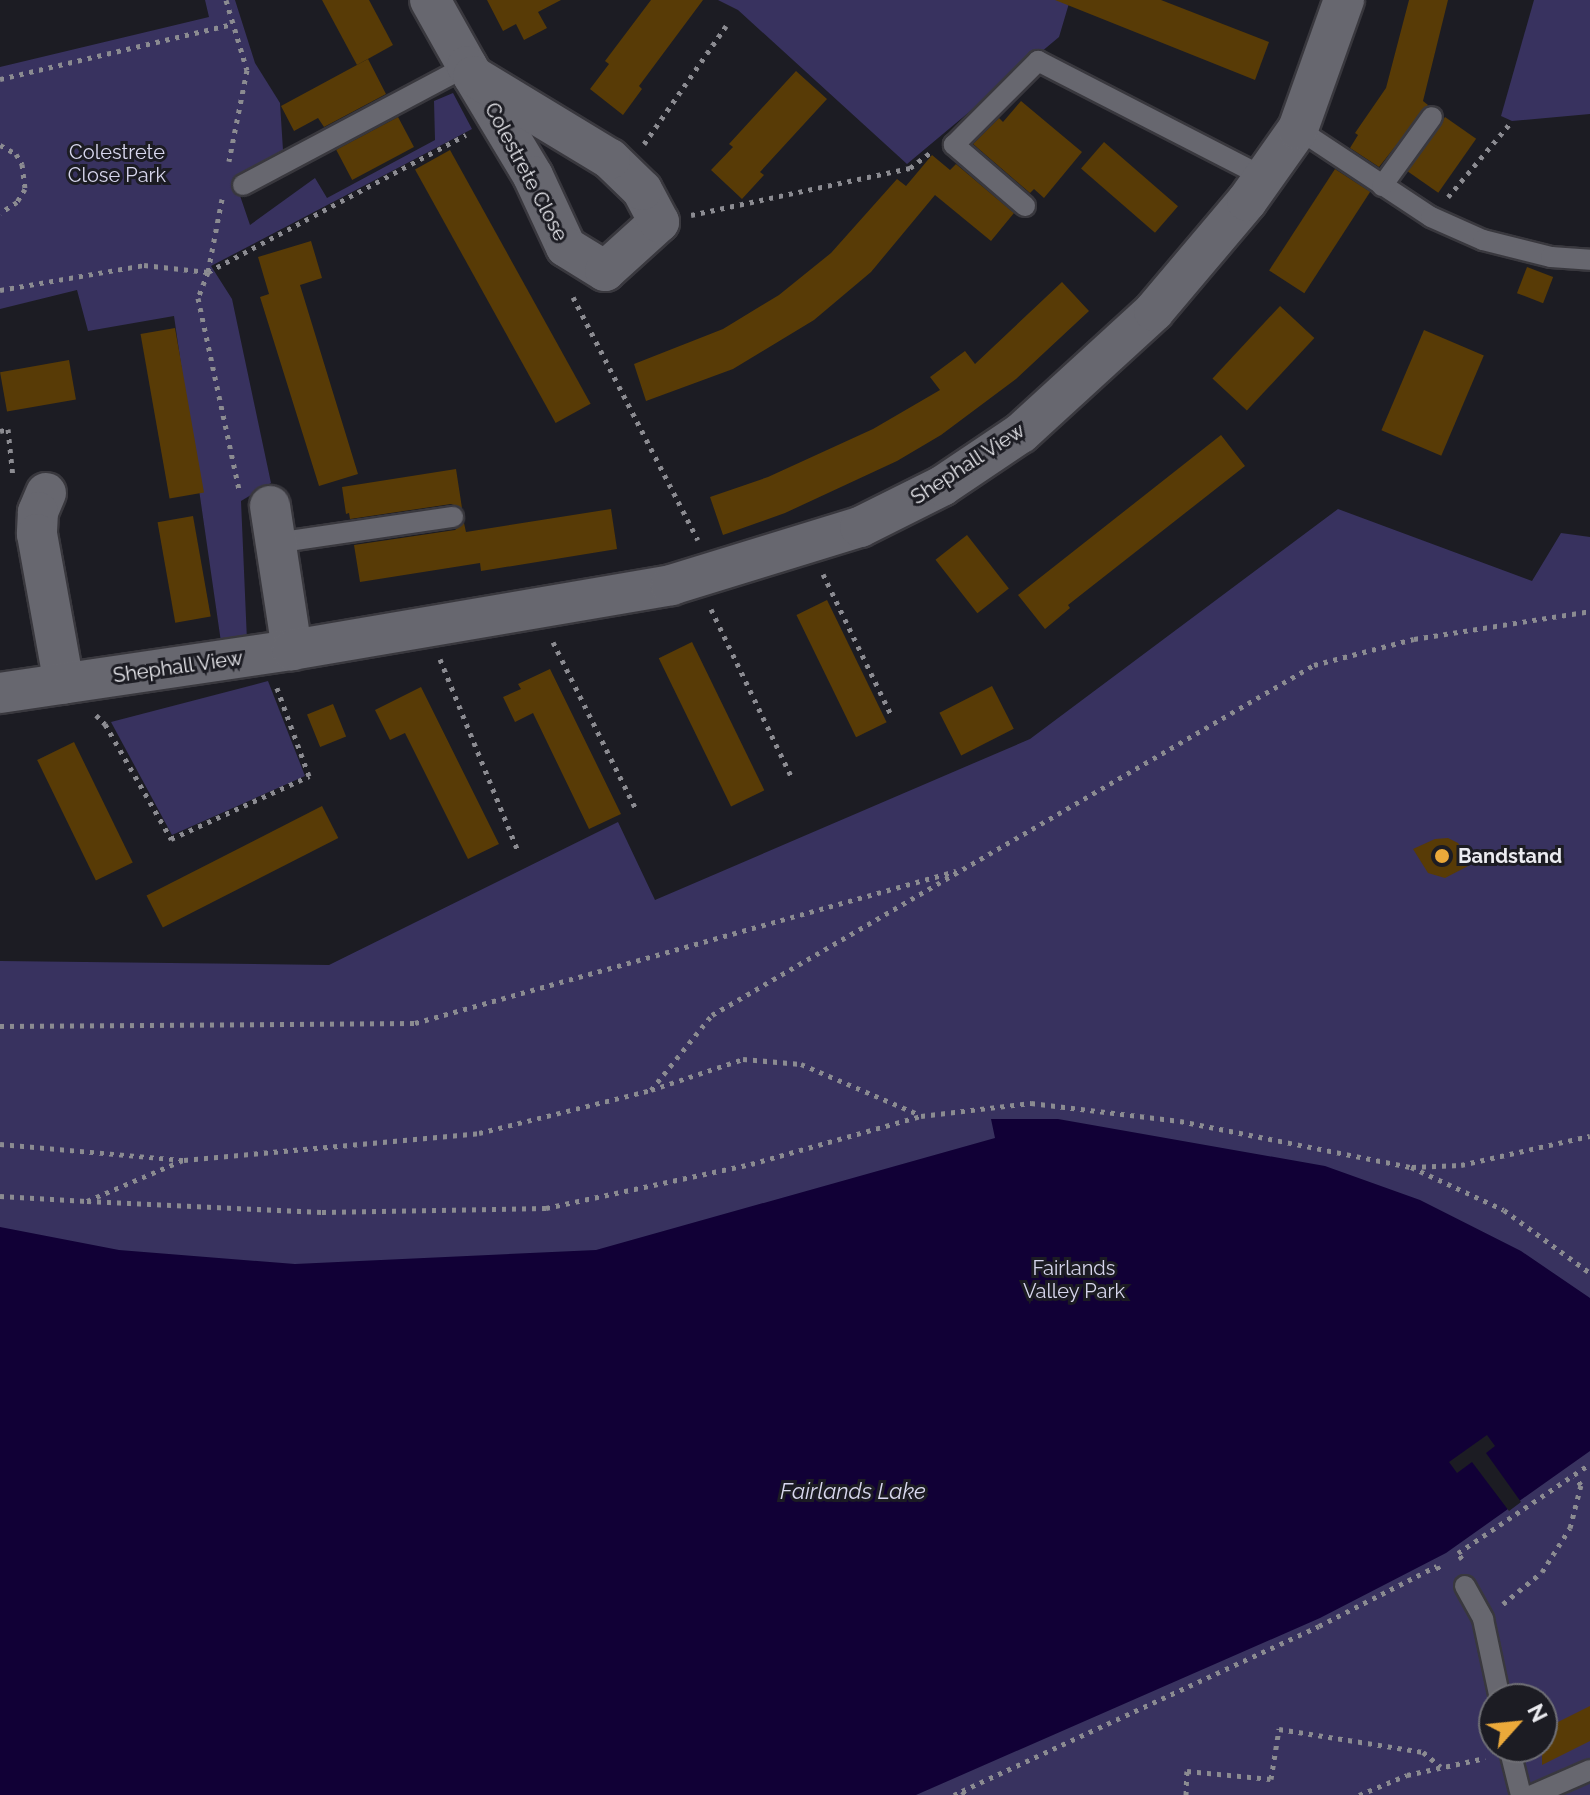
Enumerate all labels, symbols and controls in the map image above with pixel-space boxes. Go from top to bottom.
street label: Colestrete Close [479,99,573,245]
park label: Colestrete Close Park [68,141,166,188]
street label: Shephall View [906,418,1030,510]
street label: Shephall View [111,646,245,688]
place label: Bandstand [1458,844,1562,868]
marker: Bandstand [1433,847,1451,865]
park label: Fairlands Valley Park [1023,1257,1125,1304]
water label: Fairlands Lake [780,1479,926,1505]
north arrow [1478,1683,1558,1763]
text: N [1522,1700,1553,1726]

